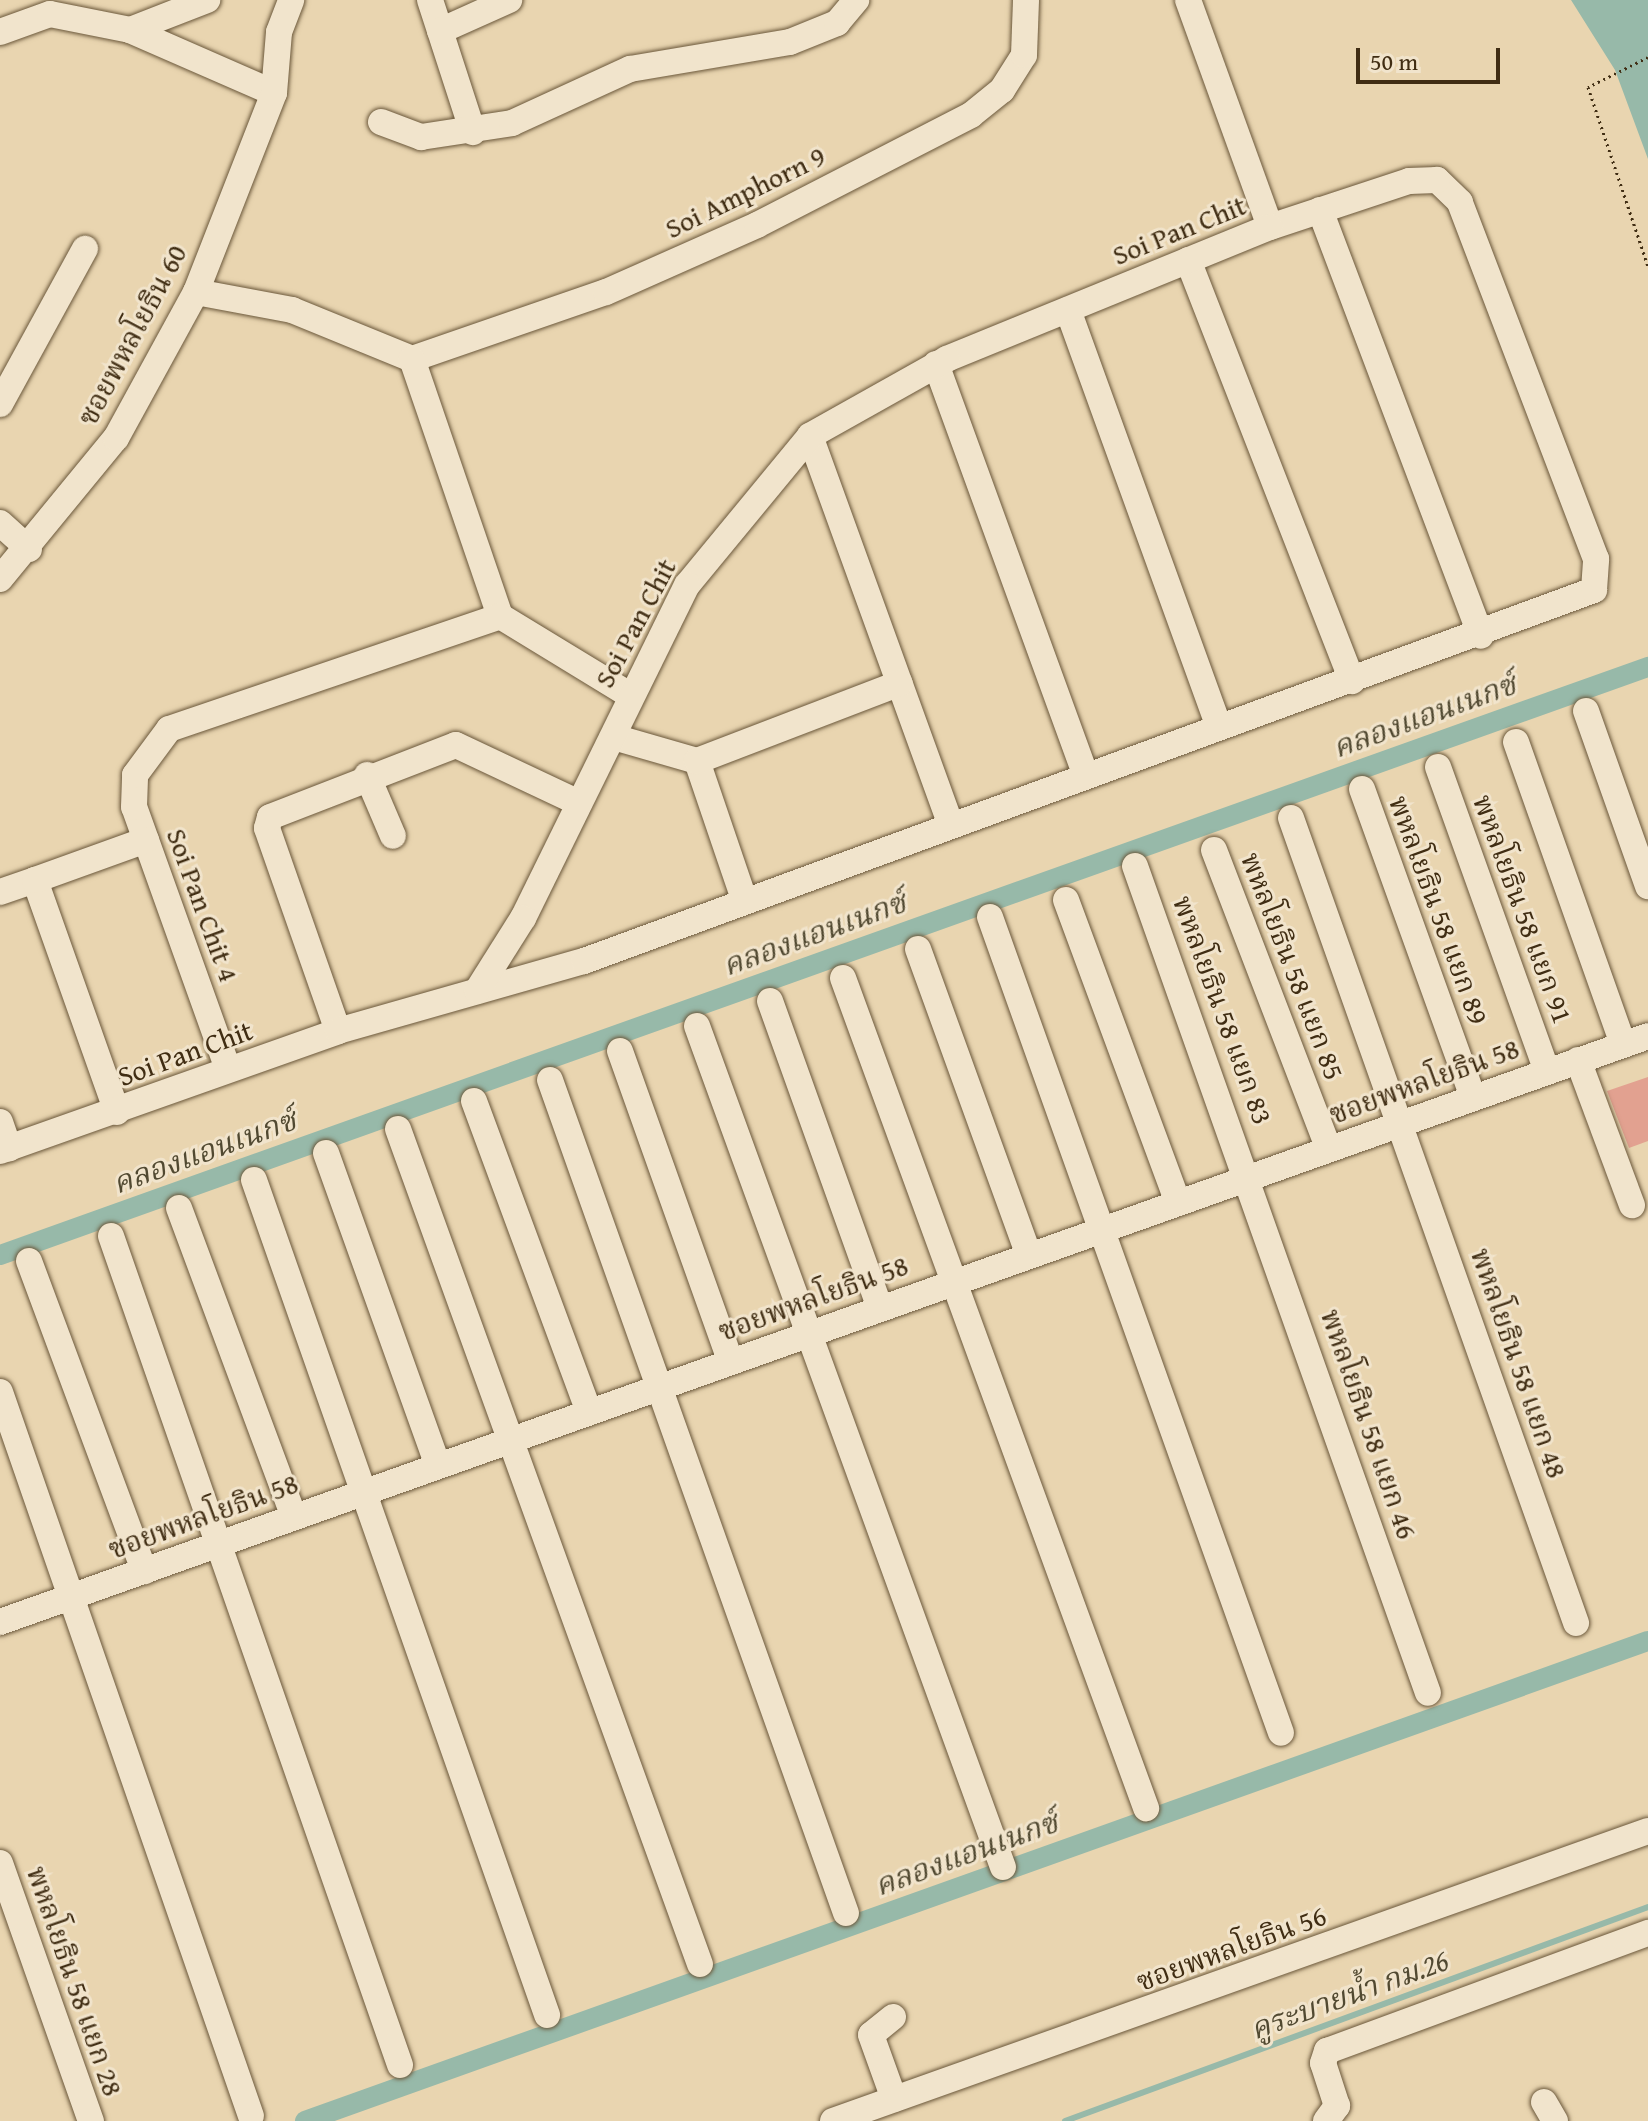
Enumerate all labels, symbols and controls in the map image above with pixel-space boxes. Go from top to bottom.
scale bar [1360,32,1504,82]
text: 50 m [1370,44,1418,79]
street label: Soi Amphorn 9 [660,139,830,245]
street label: Soi Pan Chit [1107,188,1251,272]
street label: ซอยพหลโยธิน 60 [70,239,194,431]
street label: Soi Pan Chit [587,553,683,693]
water label: คลองแอนเนกซ์ [1327,665,1521,765]
street label: พหลโยธิน 58 แยก 91 [1466,790,1580,1028]
street label: พหลโยธิน 58 แยก 89 [1382,791,1496,1029]
street label: Soi Pan Chit 4 [160,824,246,986]
street label: พหลโยธิน 58 แยก 85 [1234,848,1352,1084]
water label: คลองแอนเนกซ์ [717,883,911,983]
street label: พหลโยธิน 58 แยก 83 [1166,891,1280,1129]
street label: Soi Pan Chit [113,1013,257,1093]
street label: ซอยพหลโยธิน 58 [1325,1031,1523,1131]
water label: คลองแอนเนกซ์ [107,1101,301,1201]
street label: พหลโยธิน 58 แยก 48 [1464,1244,1574,1482]
street label: ซอยพหลโยธิน 58 [714,1248,912,1348]
street label: พหลโยธิน 58 แยก 46 [1314,1305,1424,1543]
street label: ซอยพหลโยธิน 58 [104,1466,302,1566]
water label: คลองแอนเนกซ์ [869,1803,1063,1903]
street label: พหลโยธิน 58 แยก 28 [20,1862,130,2100]
street label: ซอยพหลโยธิน 56 [1132,1898,1330,1998]
water label: คูระบายน้ำ กม.26 [1245,1941,1453,2047]

